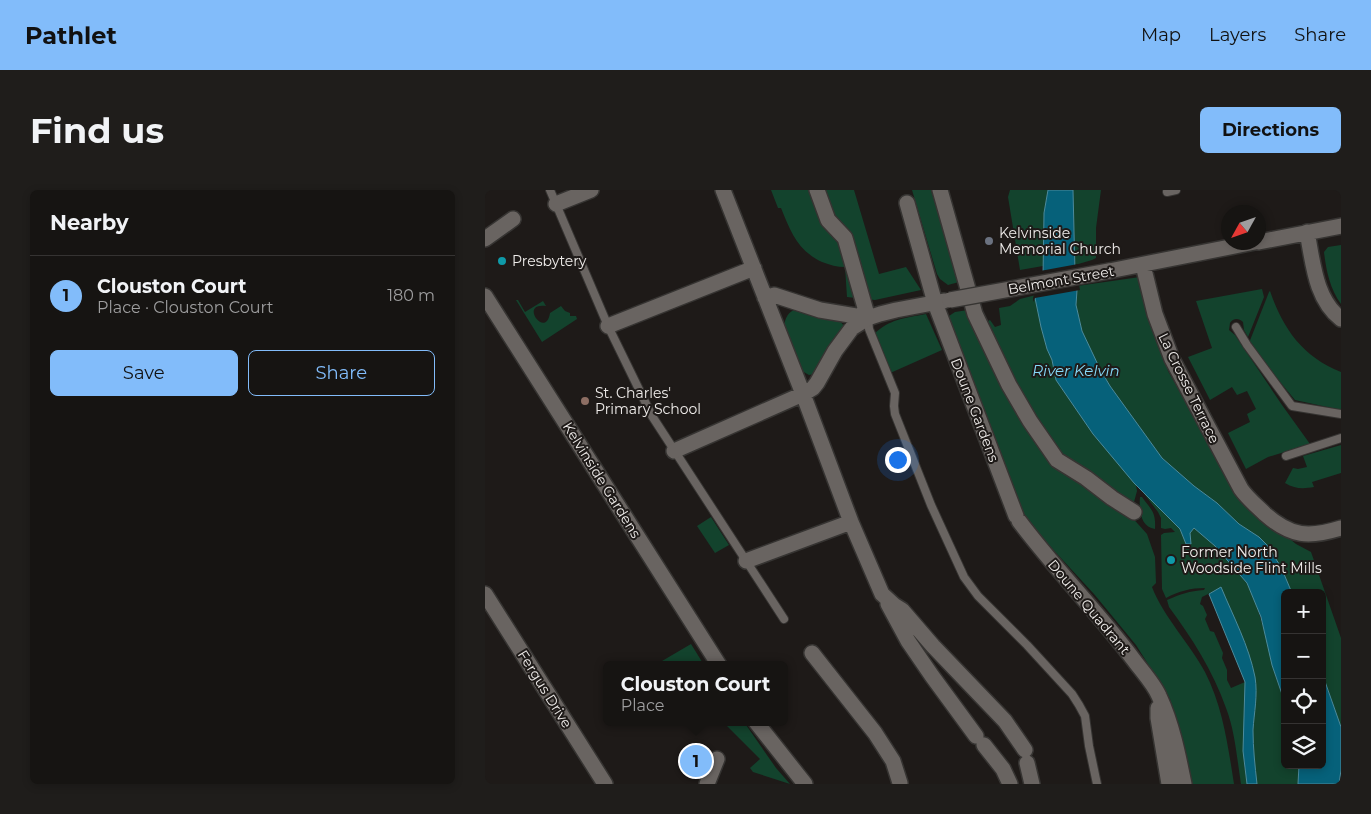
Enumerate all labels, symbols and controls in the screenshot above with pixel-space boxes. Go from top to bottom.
text: Pathlet [25,21,117,50]
text: Map [1141,24,1181,46]
text: Layers [1209,24,1266,46]
text: Share [1294,24,1346,46]
button: Directions [1200,107,1341,153]
text: Find us [30,109,164,152]
north arrow [1221,205,1266,250]
text: Nearby [50,210,129,235]
place label: Kelvinside Memorial Church [999,224,1121,258]
marker: Kelvinside Memorial Church [983,235,995,247]
place label: Presbytery [512,252,587,270]
marker: Presbytery [496,255,508,267]
street label: Belmont Street [1006,262,1116,298]
text: Clouston Court [97,275,247,298]
text: 1 [63,286,69,305]
text: 180 m [387,286,435,305]
text: Place · Clouston Court [97,298,274,317]
street label: La Crosse Terrace [1154,330,1224,446]
button: Save [50,350,238,396]
button: Share [248,350,435,396]
street label: Doune Gardens [947,355,1003,465]
water label: River Kelvin [1032,361,1120,380]
place label: St. Charles' Primary School [595,384,701,418]
marker: St. Charles' Primary School [579,395,591,407]
street label: Kelvinside Gardens [559,419,645,542]
your location [885,447,911,473]
place label: Former North Woodside Flint Mills [1181,543,1322,577]
marker: Former North Woodside Flint Mills [1165,554,1177,566]
street label: Doune Quadrant [1044,556,1134,658]
map controls [1281,589,1326,769]
button: + [1281,589,1326,634]
button: − [1281,634,1326,679]
street label: Fergus Drive [514,647,576,731]
popup [603,661,788,726]
text: Clouston Court [621,673,770,696]
button: locate [1281,679,1326,724]
text: Place [621,696,664,715]
button: layers [1281,724,1326,769]
pin: 1 [680,742,712,780]

